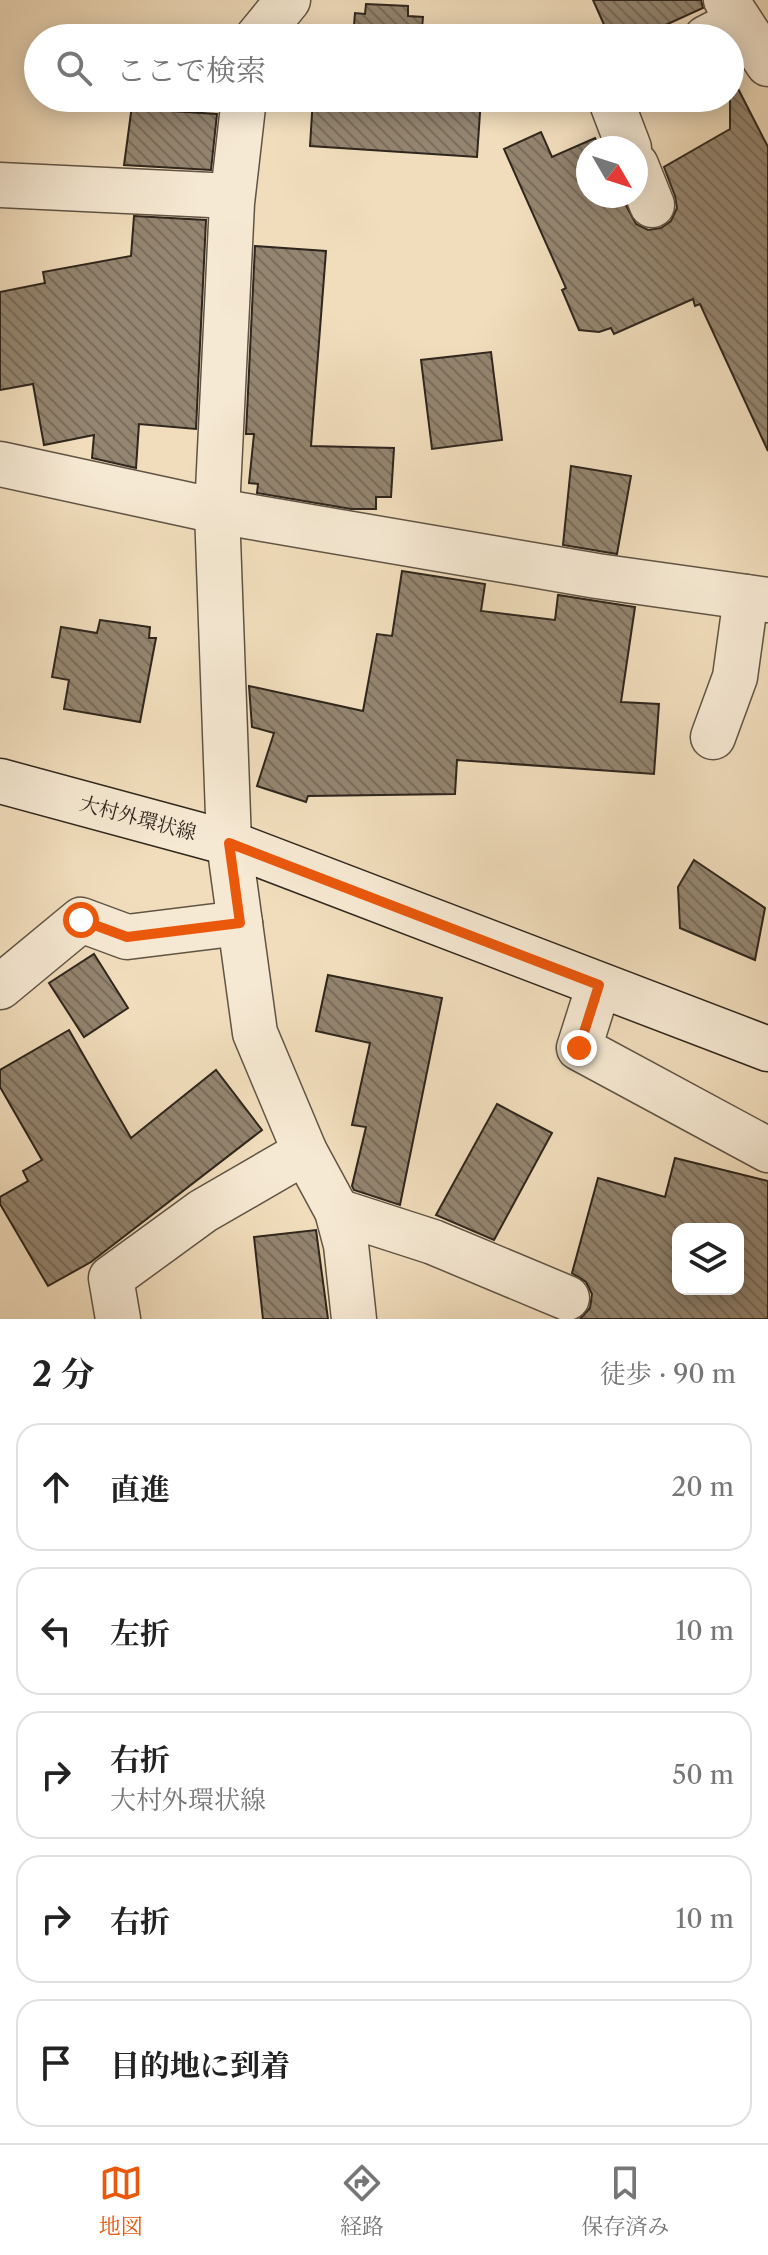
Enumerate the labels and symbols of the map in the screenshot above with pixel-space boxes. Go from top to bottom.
north arrow [576,136,648,208]
street label: 大村外環状線 [77,791,199,845]
route start [63,902,99,938]
route end [561,1030,597,1066]

